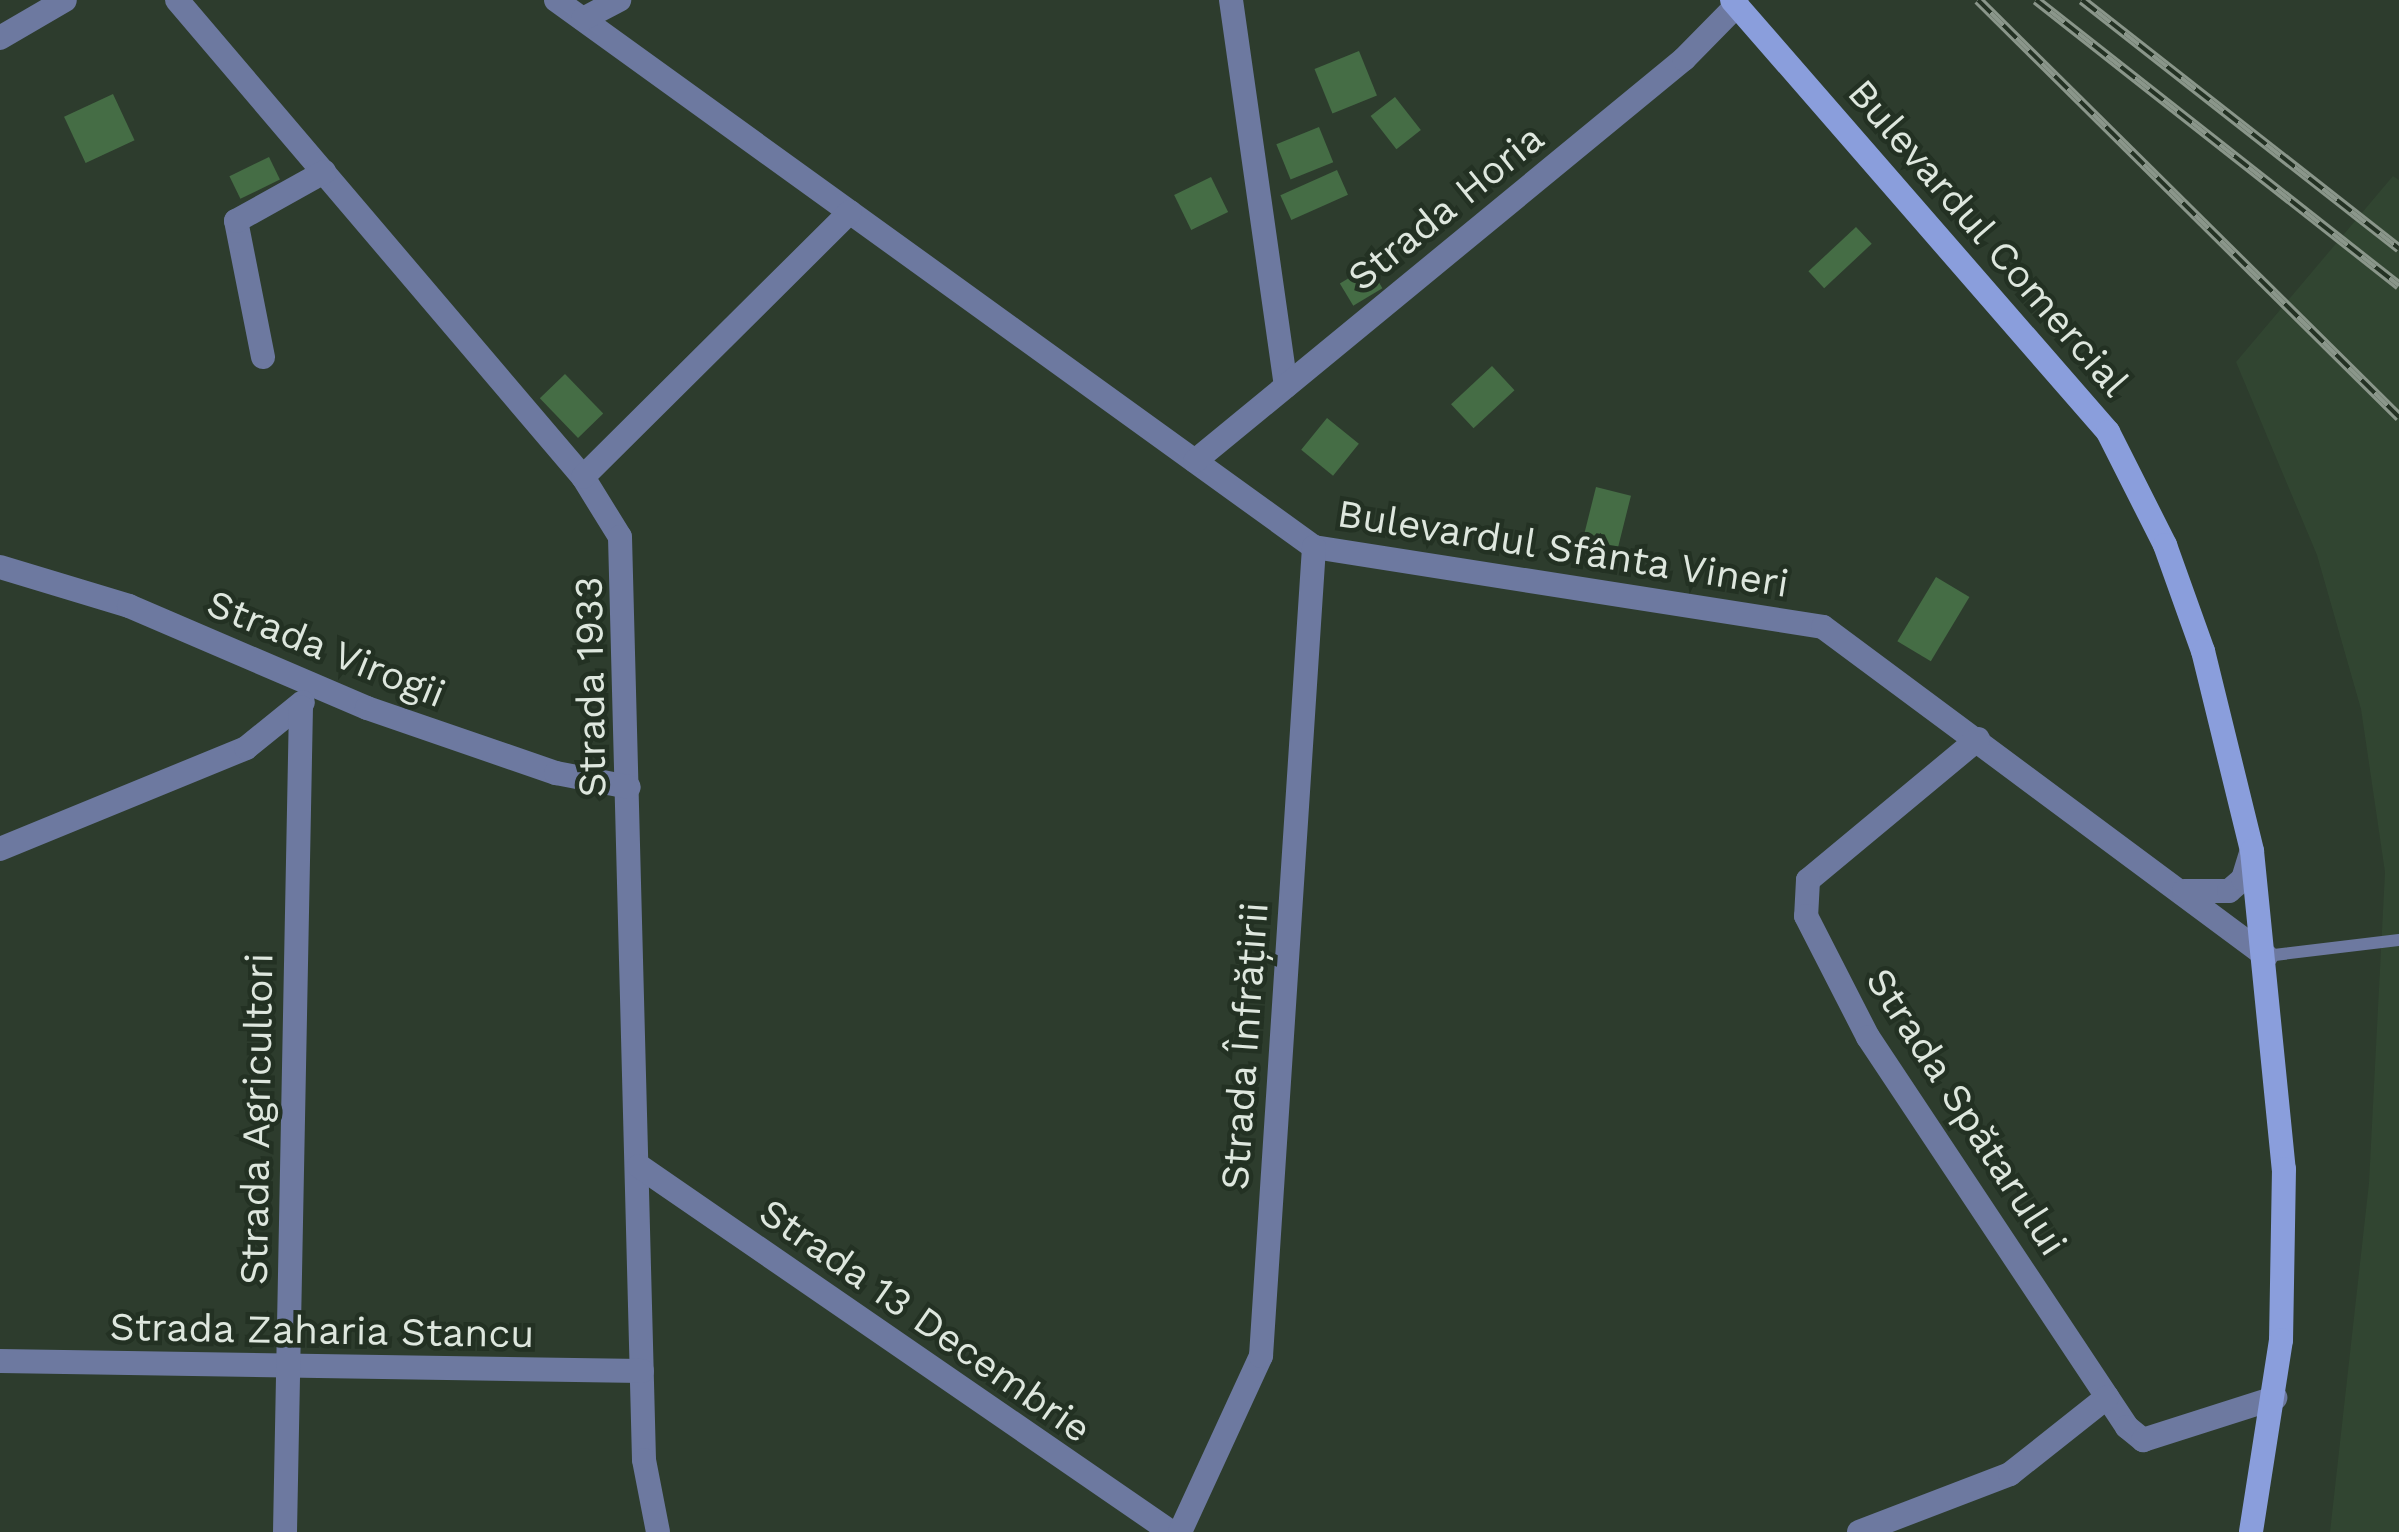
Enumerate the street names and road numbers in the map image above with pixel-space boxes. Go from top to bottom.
street label: Bulevardul Comercial [1837,70,2139,406]
street label: Strada Horia [1339,115,1553,301]
street label: Bulevardul Sfânta Vineri [1332,490,1794,608]
street label: Strada 1933 [566,575,616,799]
street label: Strada Virogii [199,580,453,718]
street label: Strada Înfrățirii [1212,900,1278,1192]
street label: Strada Agricultori [231,951,283,1287]
street label: Strada Spătarului [1855,959,2077,1265]
street label: Strada 13 Decembrie [750,1188,1100,1454]
street label: Strada Zaharia Stancu [108,1304,536,1358]

